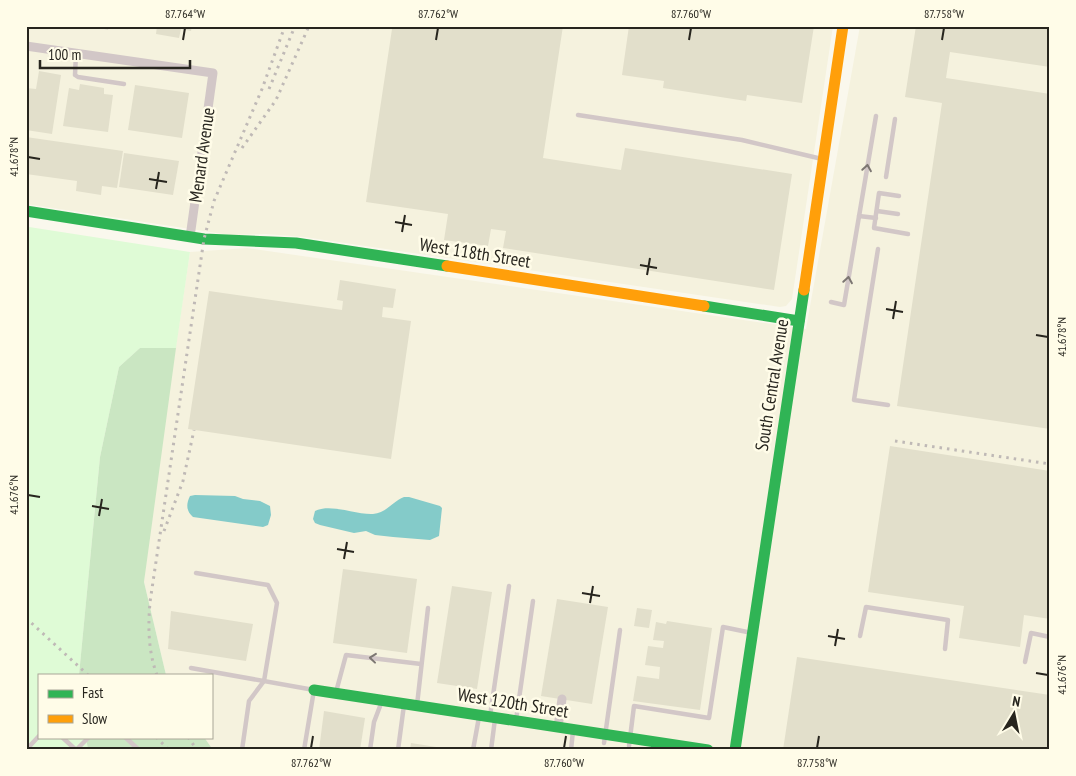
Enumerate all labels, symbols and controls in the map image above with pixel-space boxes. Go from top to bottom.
text: 87.764°W [165,6,205,21]
text: 87.762°W [418,6,458,21]
text: 87.760°W [671,6,711,21]
text: 87.758°W [924,6,964,21]
scale bar [40,38,190,70]
text: 100 m [48,45,81,64]
street label: Menard Avenue [183,106,220,204]
text: 41.678°N [6,137,21,177]
one-way arrow [862,164,872,172]
street label: West 118th Street [418,232,532,273]
one-way arrow [842,276,853,284]
street label: South Central Avenue [750,317,793,452]
text: 41.678°N [1054,317,1069,357]
text: 41.676°N [6,475,21,515]
one-way arrow [369,653,377,664]
text: 41.676°N [1054,655,1069,695]
legend [38,674,212,738]
street label: West 120th Street [456,682,570,723]
text: Fast [82,683,103,702]
north arrow [988,688,1038,738]
text: N [1011,692,1022,711]
text: Slow [82,709,107,728]
text: 87.762°W [291,755,331,770]
text: 87.760°W [544,755,584,770]
text: 87.758°W [797,755,837,770]

